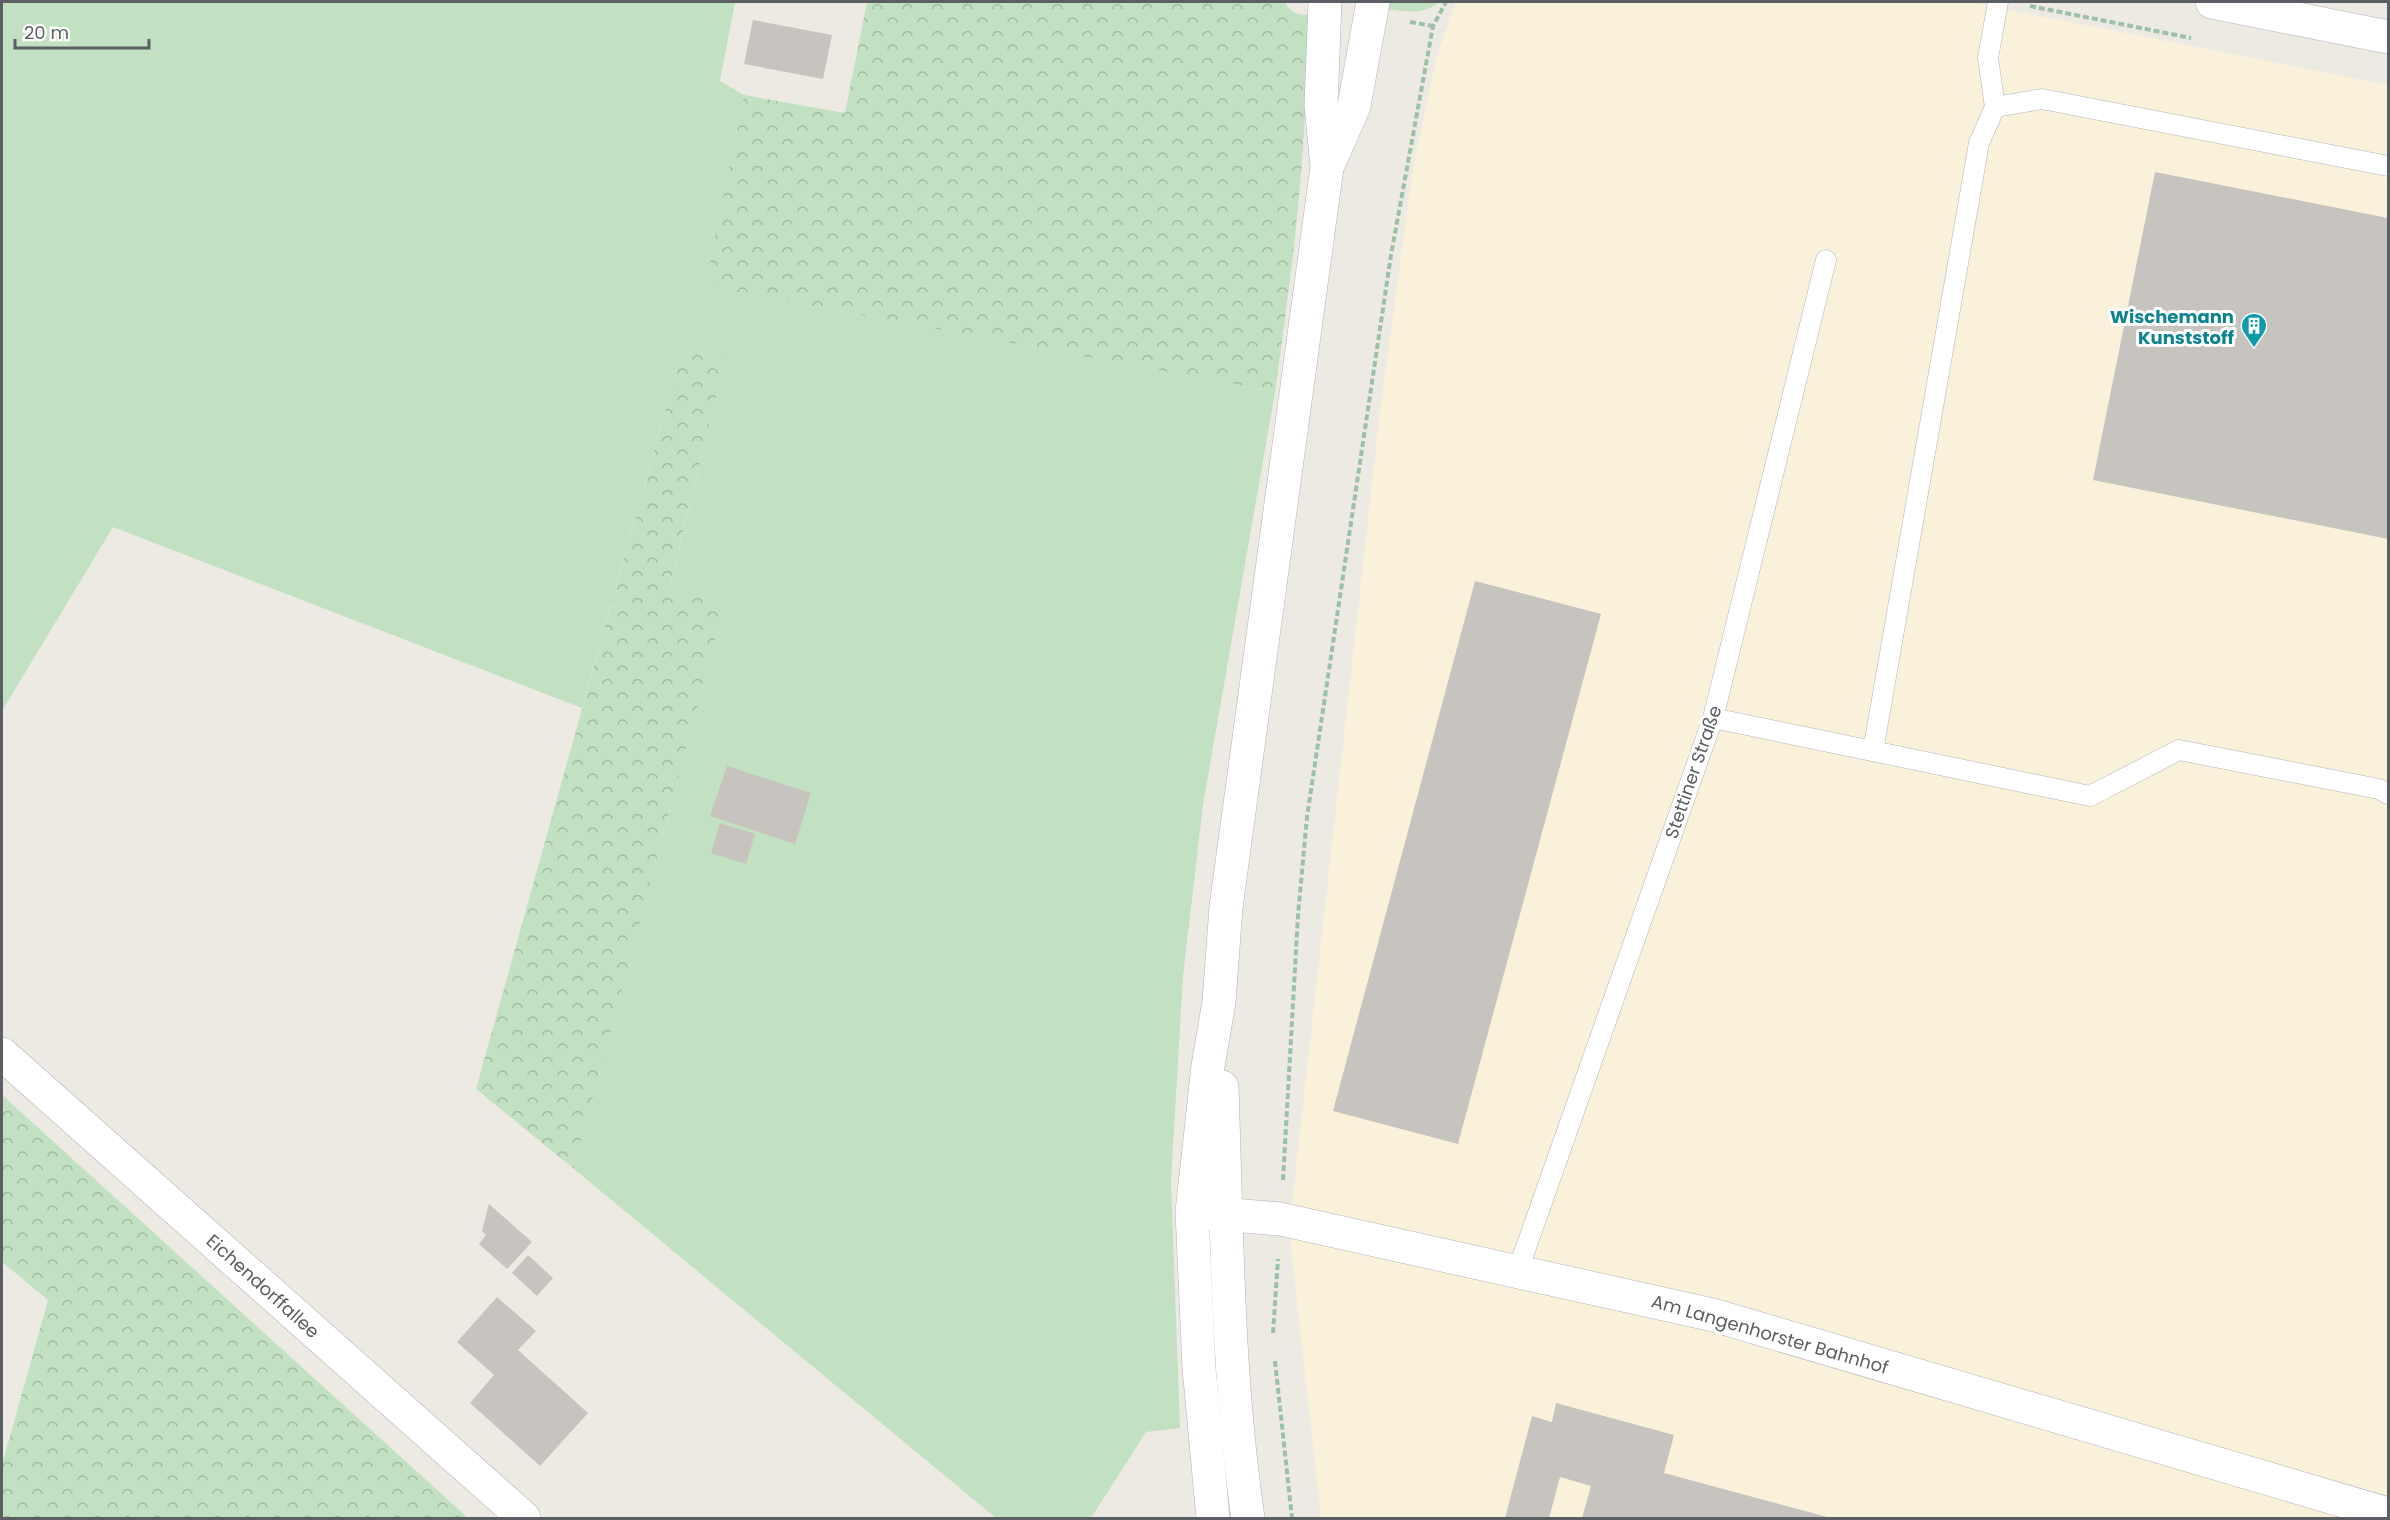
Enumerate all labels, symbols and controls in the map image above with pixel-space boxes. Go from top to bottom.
scale bar [15,12,148,50]
text: 20 m [24,20,69,45]
place label: Wischemann Kunststoff [2110,304,2235,350]
building icon: Wischemann Kunststoff [2239,311,2269,349]
street label: Stettiner Straße [1658,702,1728,842]
street label: Eichendorffallee [201,1228,325,1344]
street label: Am Langenhorster Bahnhof [1649,1288,1891,1380]

